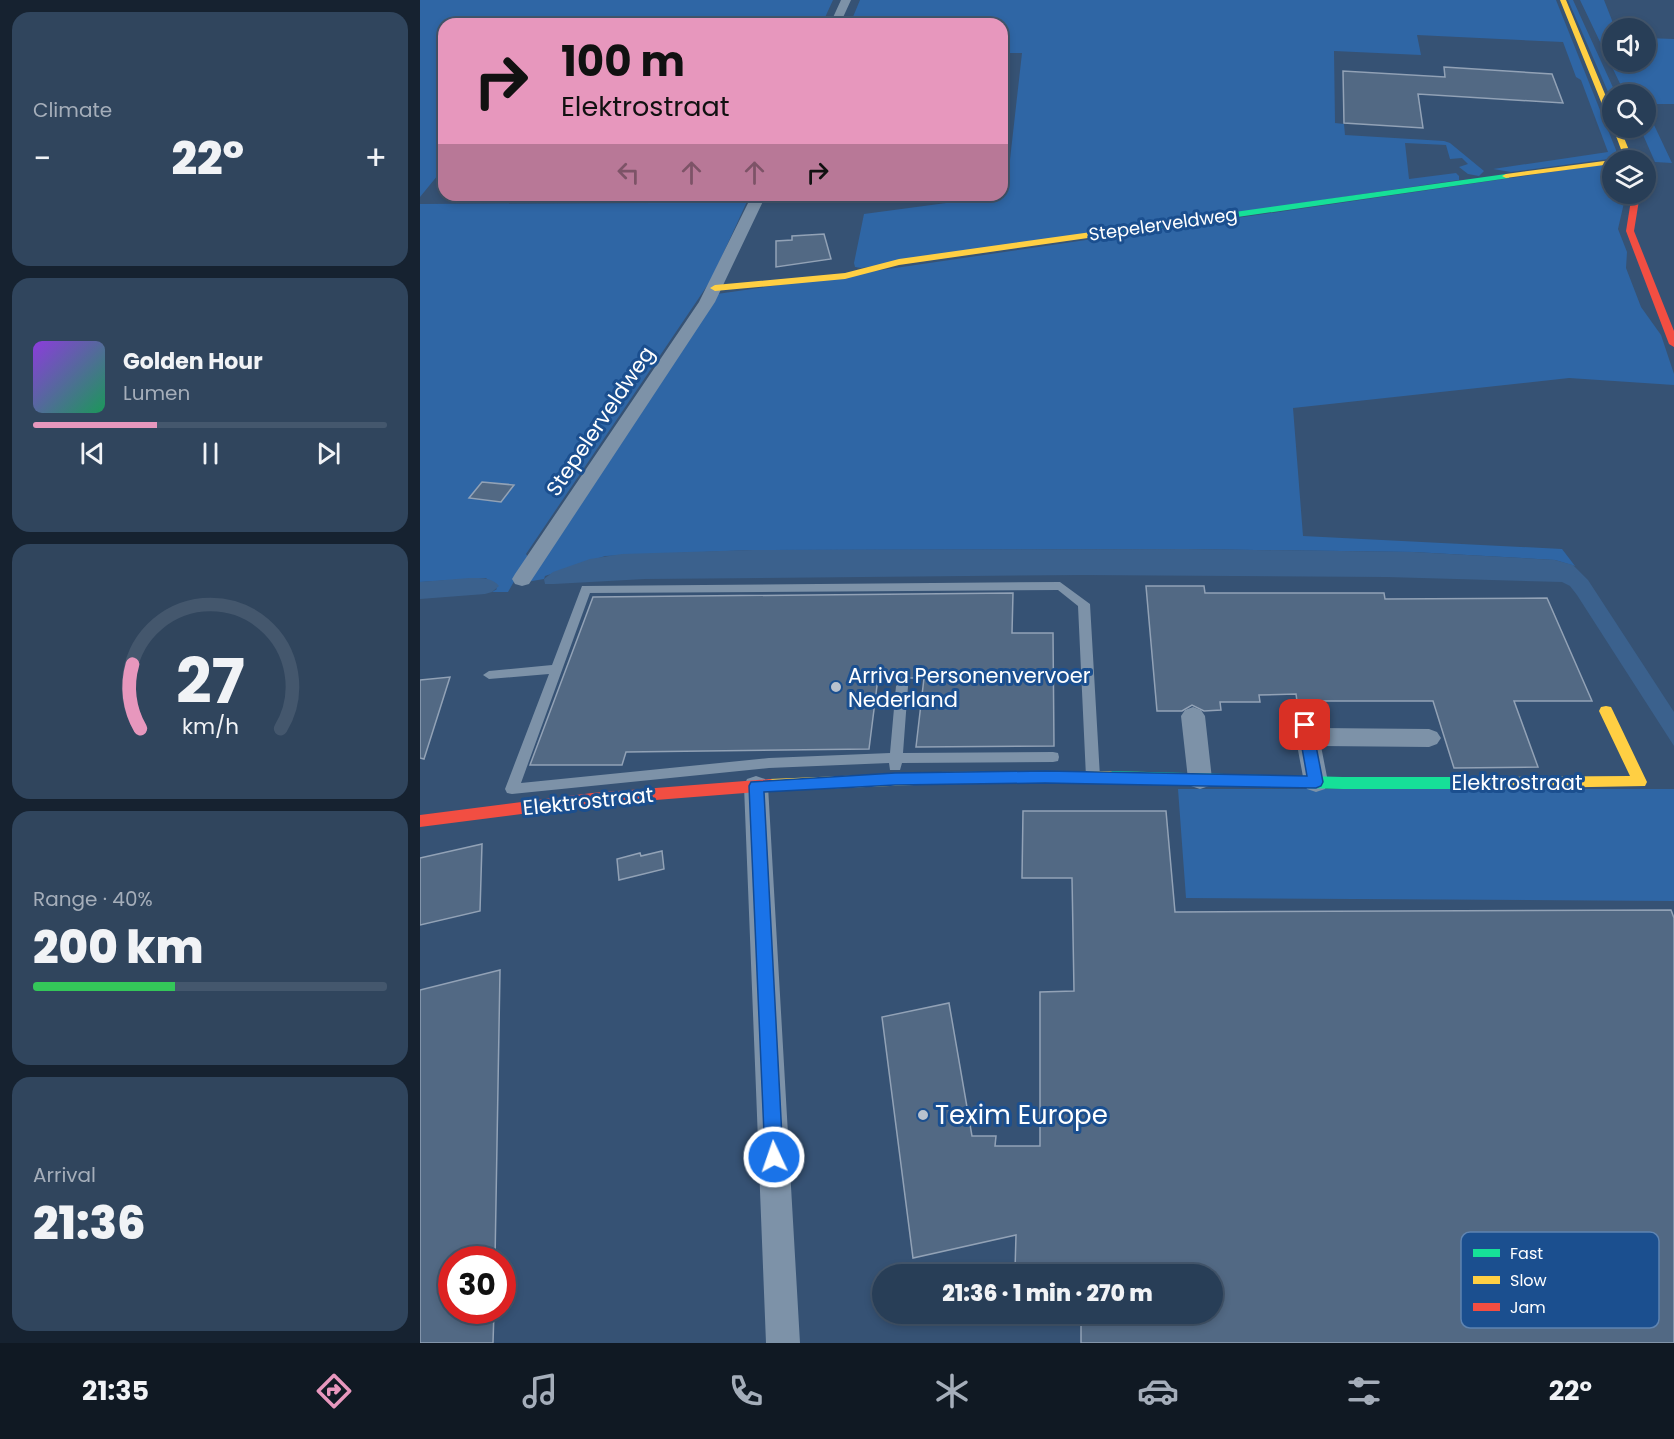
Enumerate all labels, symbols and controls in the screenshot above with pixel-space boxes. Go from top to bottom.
map controls [1602,18,1656,204]
button: sound [1602,18,1656,72]
text: 100 m [561,32,685,91]
icon: right [462,42,540,120]
button: search [1602,84,1656,138]
text: Elektrostraat [561,88,730,125]
text: Climate [33,96,112,124]
text: 22° [171,127,244,190]
text: − [33,135,51,182]
text: + [364,135,387,182]
button: layers [1602,150,1656,204]
icon: left [612,156,645,189]
icon: ahead [675,156,708,189]
icon: ahead [738,156,771,189]
icon: right [801,156,834,189]
street label: Stepelerveldweg [1087,201,1239,247]
street label: Stepelerveldweg [539,340,661,502]
text: Golden Hour [123,346,263,377]
text: Lumen [123,379,190,407]
icon: previous [76,437,109,470]
icon: pause [194,437,227,470]
icon: next [312,437,345,470]
text: 27 [175,637,245,725]
place label: Arriva Personenvervoer Nederland [848,661,1091,714]
marker: Arriva Personenvervoer Nederland [829,680,843,694]
pin [1279,699,1330,750]
icon: arrive [1288,708,1321,741]
text: km/h [181,711,239,742]
street label: Elektrostraat [1451,768,1583,797]
street label: Elektrostraat [521,780,655,822]
text: Range · 40% [33,885,153,913]
text: 200 km [33,916,203,979]
place label: Texim Europe [935,1097,1108,1133]
marker: Texim Europe [916,1108,930,1122]
position arrow [742,1125,806,1189]
text: Arrival [33,1161,96,1189]
text: 21:36 [33,1192,146,1255]
legend [1461,1232,1659,1328]
text: Fast [1510,1242,1543,1265]
speed limit sign: 30 [438,1246,516,1324]
text: Slow [1510,1269,1547,1292]
text: 21:36 · 1 min · 270 m [942,1278,1153,1309]
text: Jam [1510,1296,1546,1319]
icon: directions [313,1370,355,1412]
icon: music [519,1370,561,1412]
icon: phone [725,1370,767,1412]
icon: climate [931,1370,973,1412]
icon: car [1137,1370,1179,1412]
icon: filters [1343,1370,1385,1412]
text: 21:35 [82,1372,149,1409]
text: 22° [1549,1372,1592,1409]

